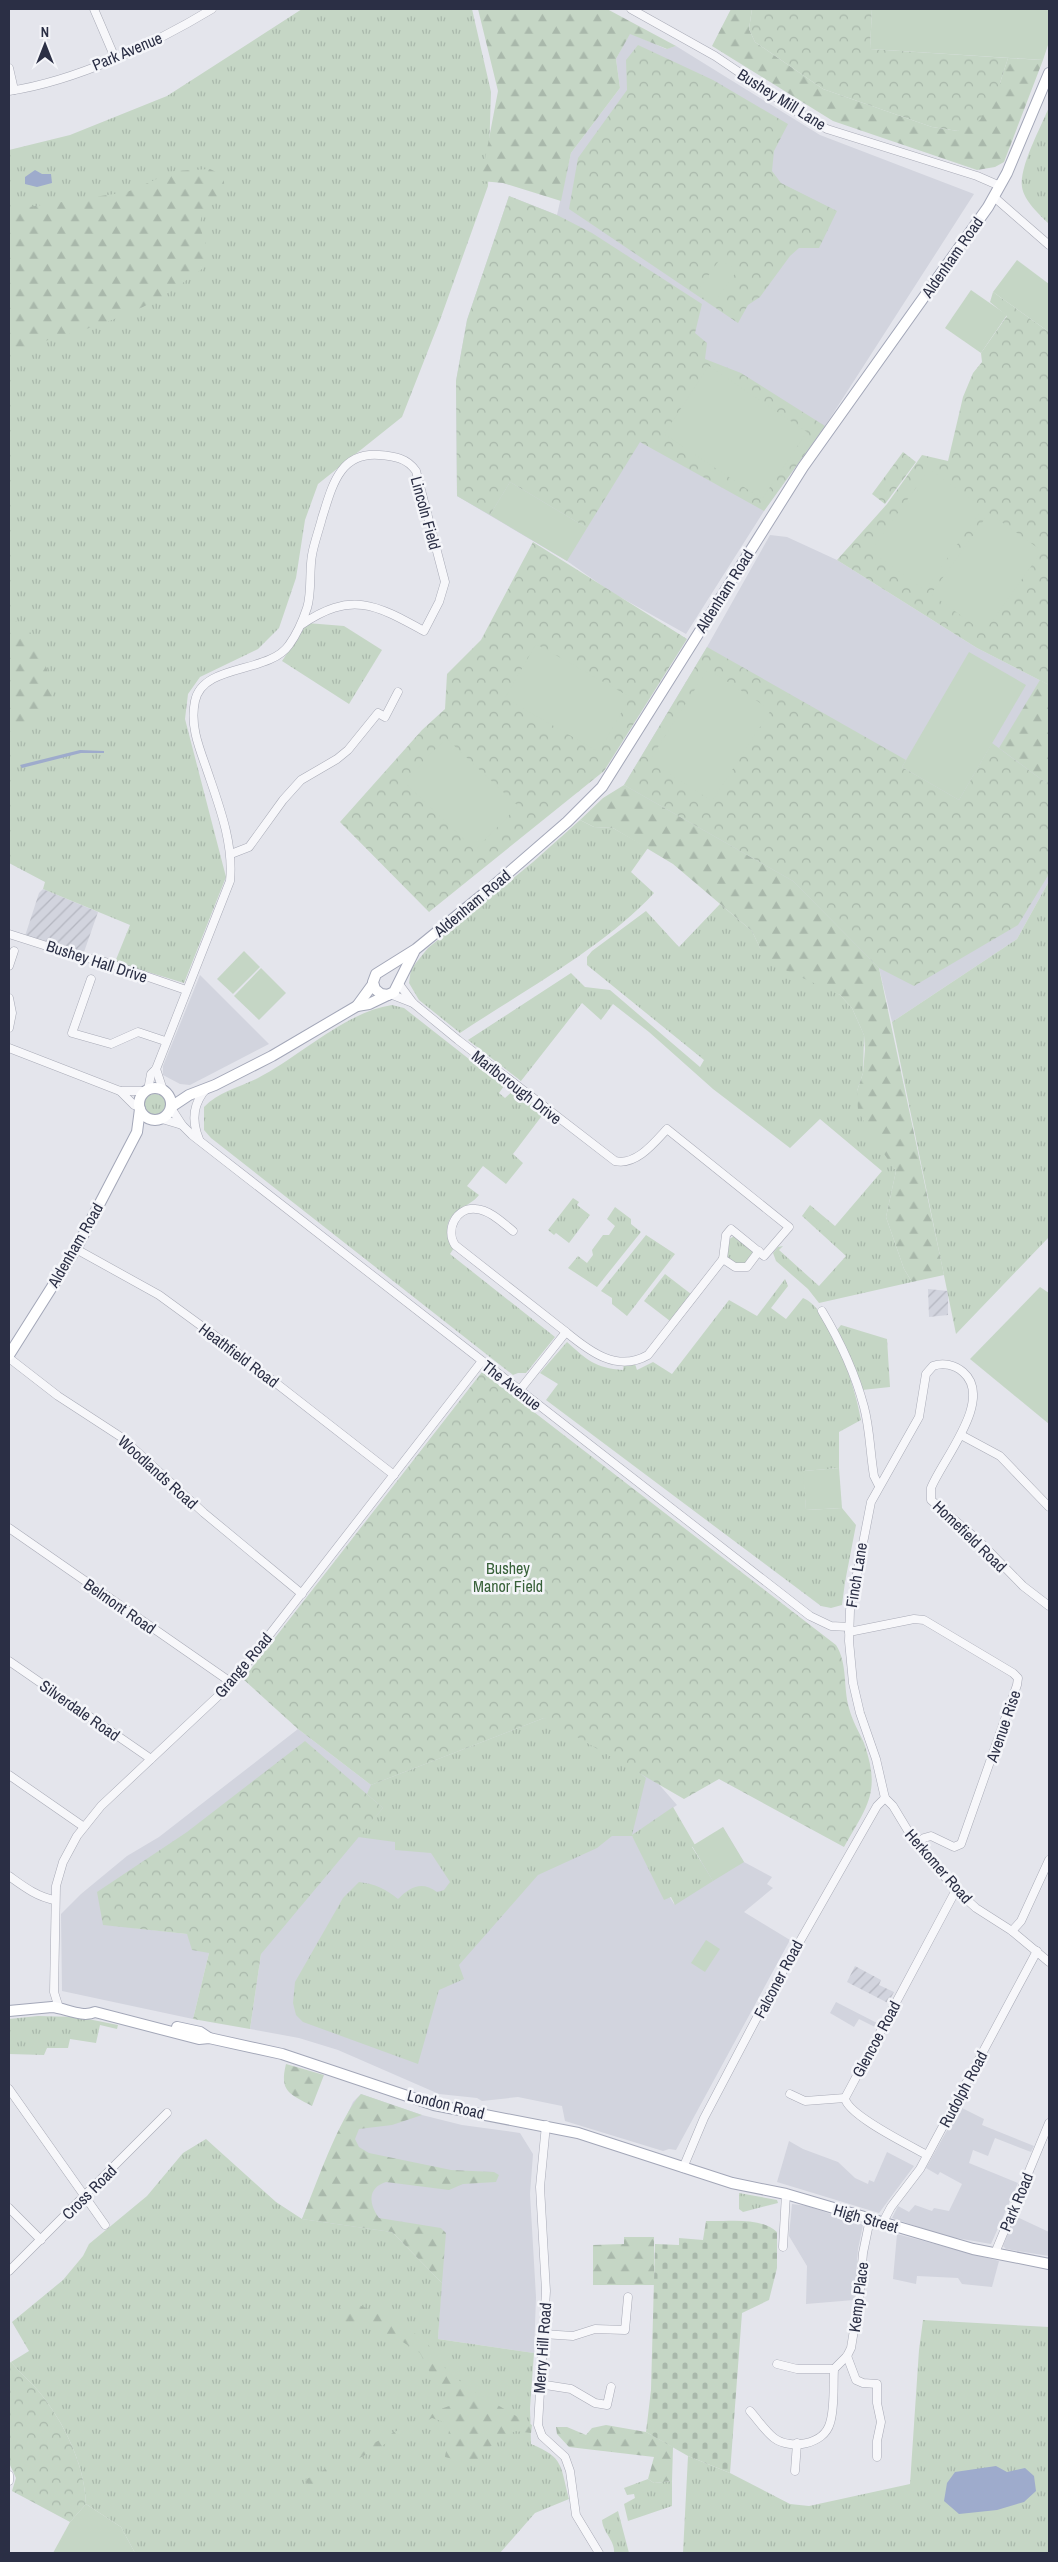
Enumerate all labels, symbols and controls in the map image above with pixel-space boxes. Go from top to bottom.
north arrow [20,20,70,70]
text: N [41,23,49,41]
street label: Park Avenue [89,26,165,76]
street label: Bushey Mill Lane [733,63,831,135]
street label: Aldenham Road [915,212,988,303]
street label: Lincoln Field [406,474,446,552]
street label: Aldenham Road [689,545,758,638]
street label: Aldenham Road [428,864,515,942]
street label: Bushey Hall Drive [44,934,150,988]
street label: Marlborough Drive [467,1045,567,1129]
street label: Aldenham Road [41,1199,108,1292]
street label: Heathfield Road [195,1318,283,1392]
street label: The Avenue [478,1355,546,1415]
street label: Woodlands Road [113,1430,203,1514]
street label: Homefield Road [928,1495,1012,1577]
street label: Finch Lane [840,1541,872,1609]
park label: Bushey Manor Field [473,1557,543,1597]
street label: Belmont Road [80,1573,160,1639]
street label: Grange Road [209,1628,277,1702]
street label: Silverdale Road [35,1674,125,1746]
street label: Avenue Rise [980,1687,1026,1766]
street label: Herkomer Road [900,1824,978,1908]
street label: Falconer Road [748,1936,808,2022]
street label: Glencoe Road [847,1997,905,2081]
street label: Rudolph Road [934,2047,992,2131]
street label: London Road [405,2084,487,2124]
street label: Cross Road [57,2160,121,2224]
street label: Park Road [994,2169,1038,2235]
street label: High Street [831,2198,901,2238]
street label: Kemp Place [843,2261,873,2333]
street label: Merry Hill Road [528,2302,556,2394]

